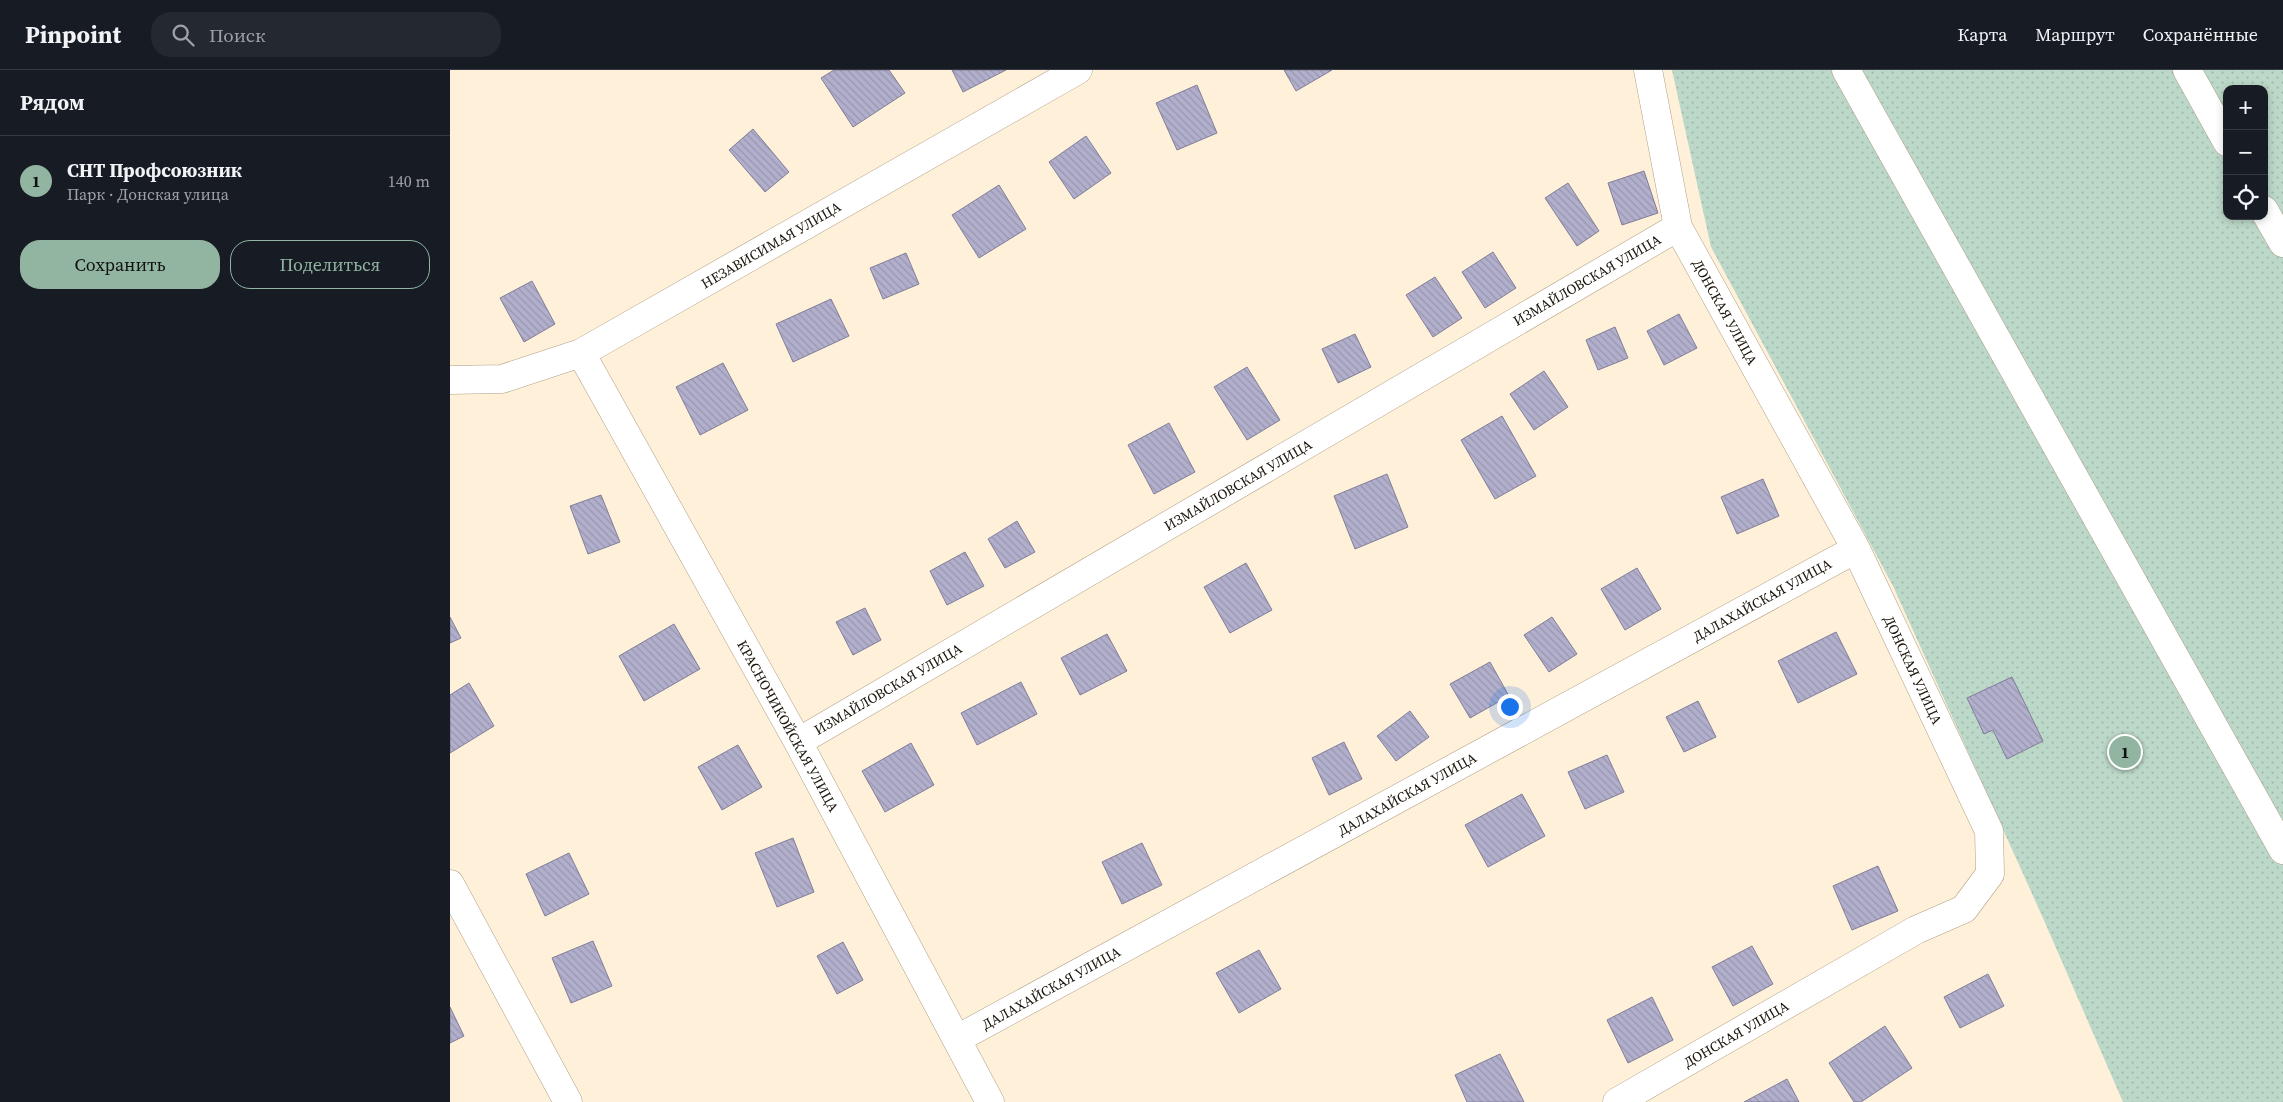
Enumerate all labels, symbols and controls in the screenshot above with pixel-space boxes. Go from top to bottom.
search box [151,12,501,57]
text: Pinpoint [25,18,121,51]
icon: search [169,21,197,49]
text: Поиск [209,22,266,48]
text: Карта [1958,22,2007,47]
text: Маршрут [2035,22,2115,47]
text: Сохранённые [2143,22,2258,47]
map controls [2223,85,2268,220]
button: + [2223,85,2268,130]
text: Рядом [20,88,85,117]
button: − [2223,130,2268,175]
text: СНТ Профсоюзник [67,157,242,183]
text: 1 [32,170,40,192]
text: 140 m [388,170,430,192]
button: locate [2223,175,2268,220]
text: Парк · Донская улица [67,183,229,205]
street label: НЕЗАВИСИМАЯ УЛИЦА [697,196,845,293]
street label: ИЗМАЙЛОВСКАЯ УЛИЦА [1509,229,1665,331]
button: Сохранить [20,240,220,289]
button: Поделиться [230,240,430,289]
street label: ДОНСКАЯ УЛИЦА [1688,255,1763,369]
street label: ИЗМАЙЛОВСКАЯ УЛИЦА [1160,434,1316,536]
street label: ДАЛАХАЙСКАЯ УЛИЦА [1689,553,1836,646]
street label: ДОНСКАЯ УЛИЦА [1879,612,1947,728]
street label: КРАСНОЧИКОЙСКАЯ УЛИЦА [732,637,844,816]
street label: ИЗМАЙЛОВСКАЯ УЛИЦА [810,638,966,740]
your location [1497,694,1523,720]
pin: 1 [2109,733,2141,771]
street label: ДАЛАХАЙСКАЯ УЛИЦА [1334,747,1481,840]
street label: ДАЛАХАЙСКАЯ УЛИЦА [978,941,1125,1034]
street label: ДОНСКАЯ УЛИЦА [1680,995,1793,1072]

